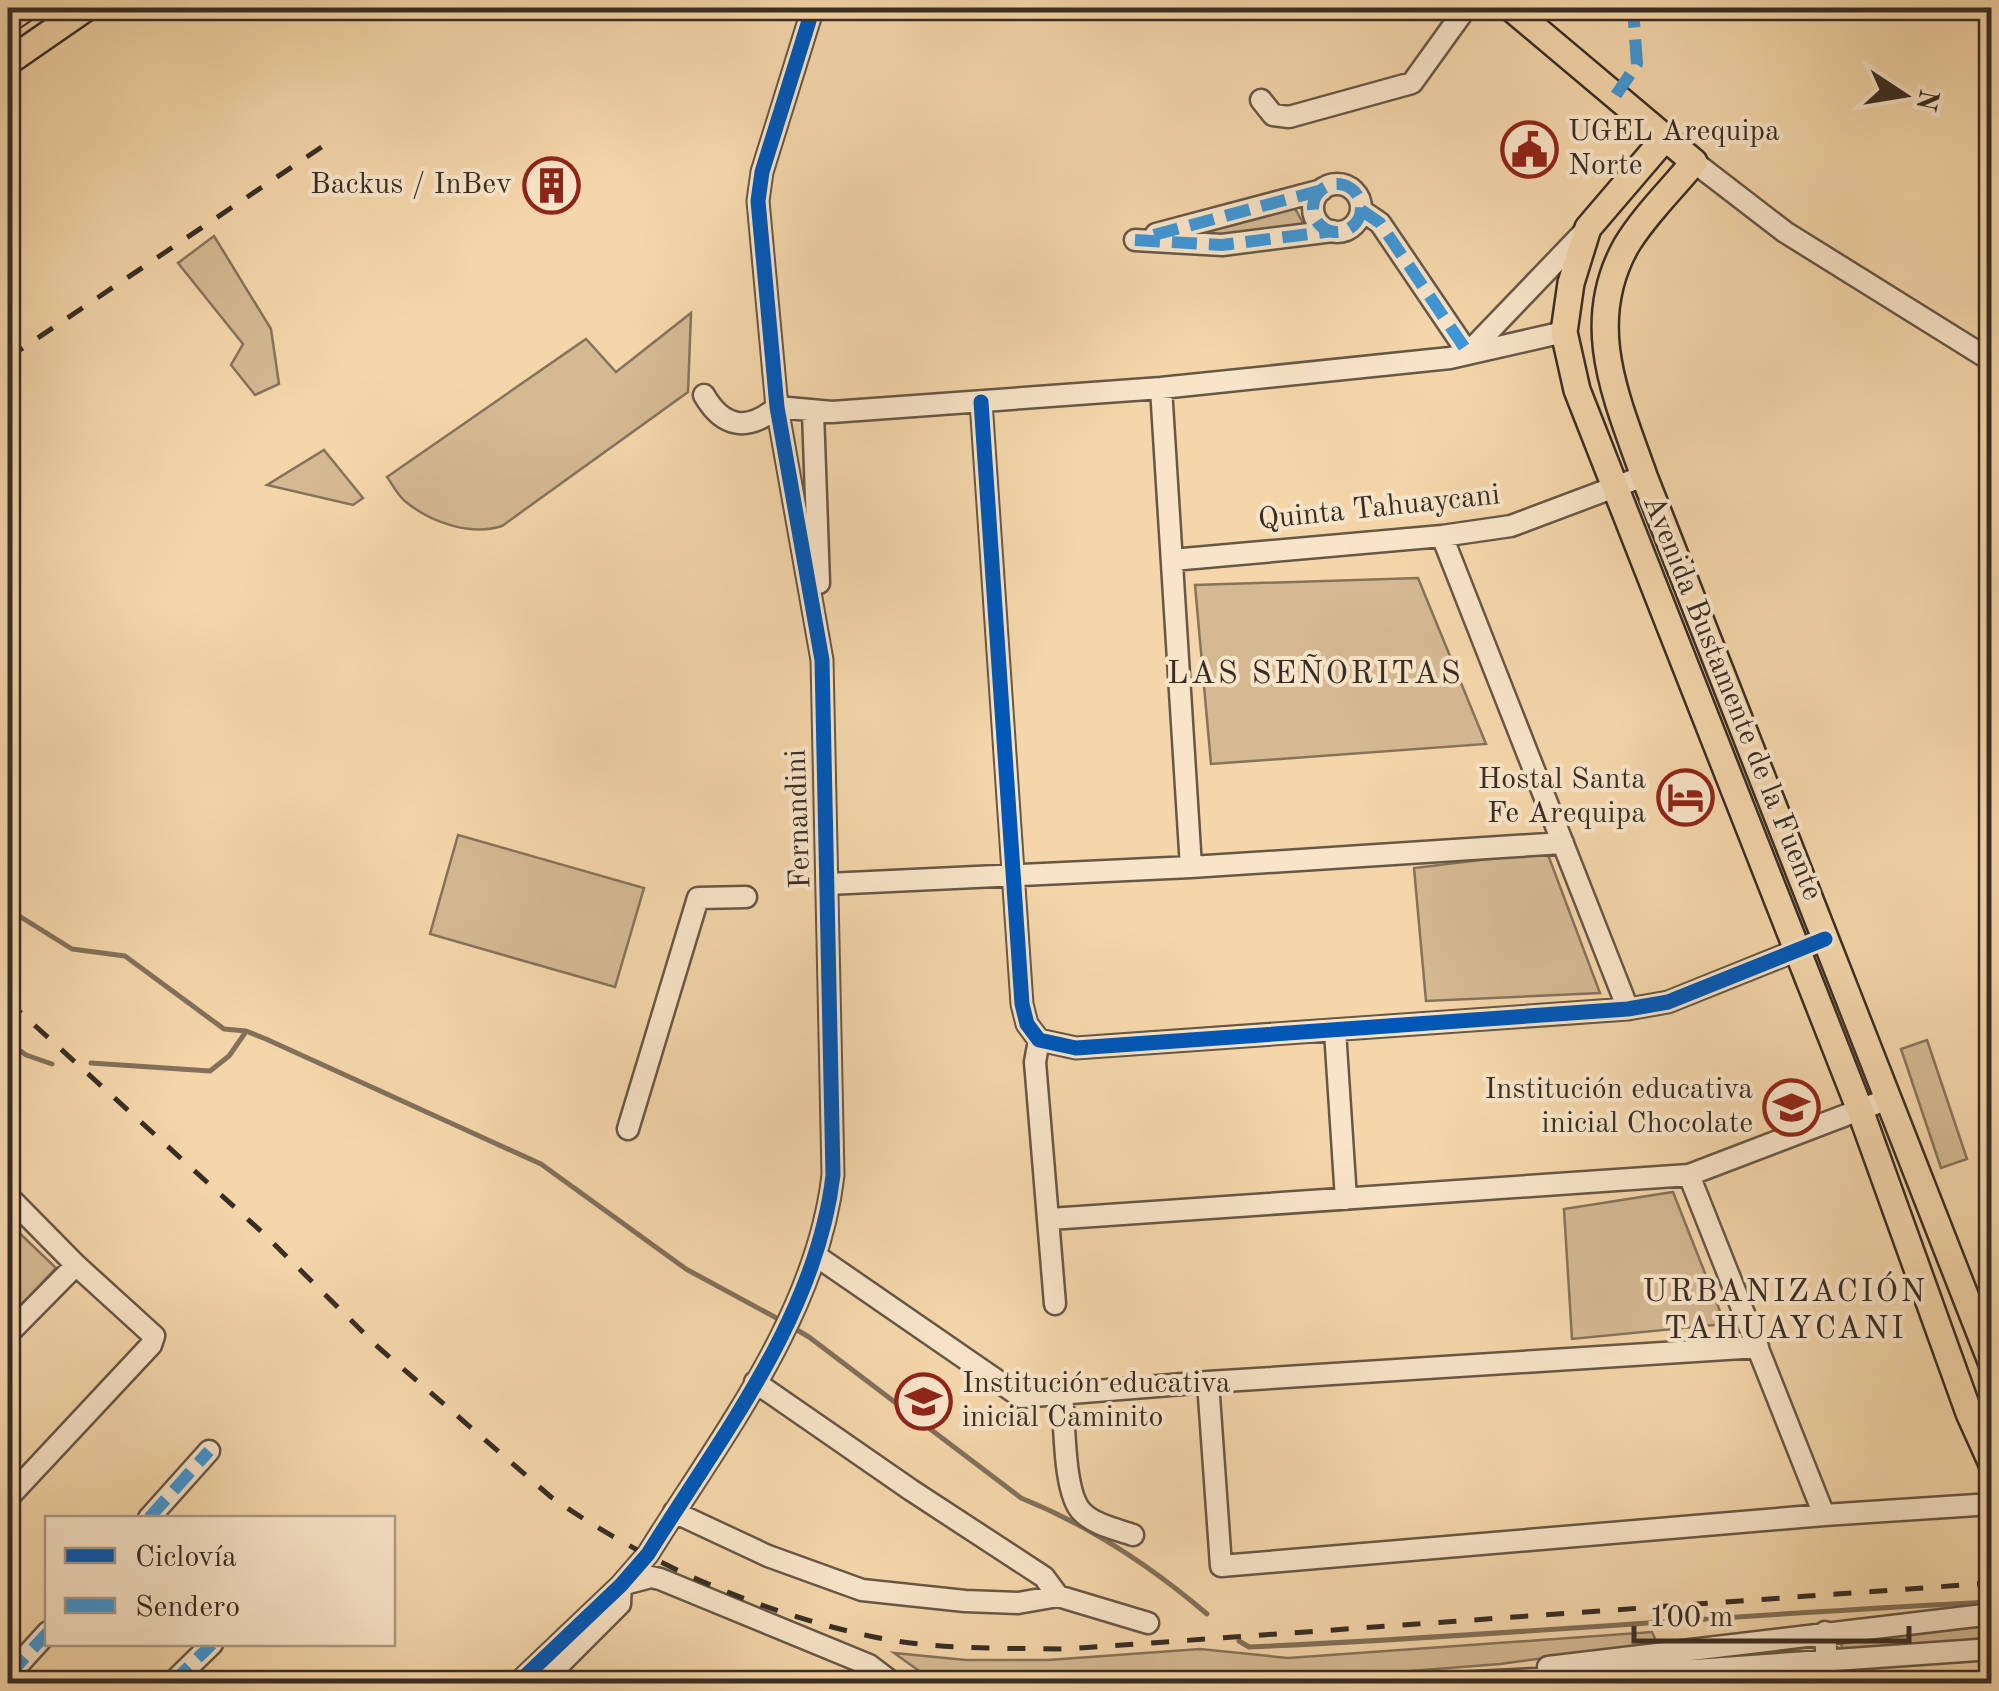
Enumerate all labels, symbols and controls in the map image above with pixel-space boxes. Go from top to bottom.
north arrow [1854,45,1954,145]
text: N [1909,86,1941,114]
place label: UGEL Arequipa Norte [1568,117,1780,181]
public building icon: UGEL Arequipa Norte [1499,119,1559,179]
building icon: Backus / InBev [521,155,581,215]
place label: Backus / InBev [310,170,512,200]
street label: Quinta Tahuaycani [1257,480,1501,536]
street label: Avenida Bustamente de la Fuente [1637,491,1827,905]
district label: LAS SEÑORITAS [1167,653,1463,691]
street label: Fernandini [782,749,816,889]
place label: Hostal Santa Fe Arequipa [1478,765,1646,829]
hotel icon: Hostal Santa Fe Arequipa [1655,767,1715,827]
place label: Institución educativa inicial Chocolate [1484,1075,1753,1139]
school or university icon: Institución educativa inicial Chocolate [1762,1077,1822,1137]
district label: URBANIZACIÓN TAHUAYCANI [1642,1271,1928,1346]
place label: Institución educativa inicial Caminito [962,1369,1231,1433]
school or university icon: Institución educativa inicial Caminito [893,1371,953,1431]
legend [45,1516,395,1646]
text: Ciclovía [135,1543,237,1573]
scale bar [1634,1581,1909,1643]
text: Sendero [135,1593,240,1623]
text: 100 m [1649,1603,1733,1633]

